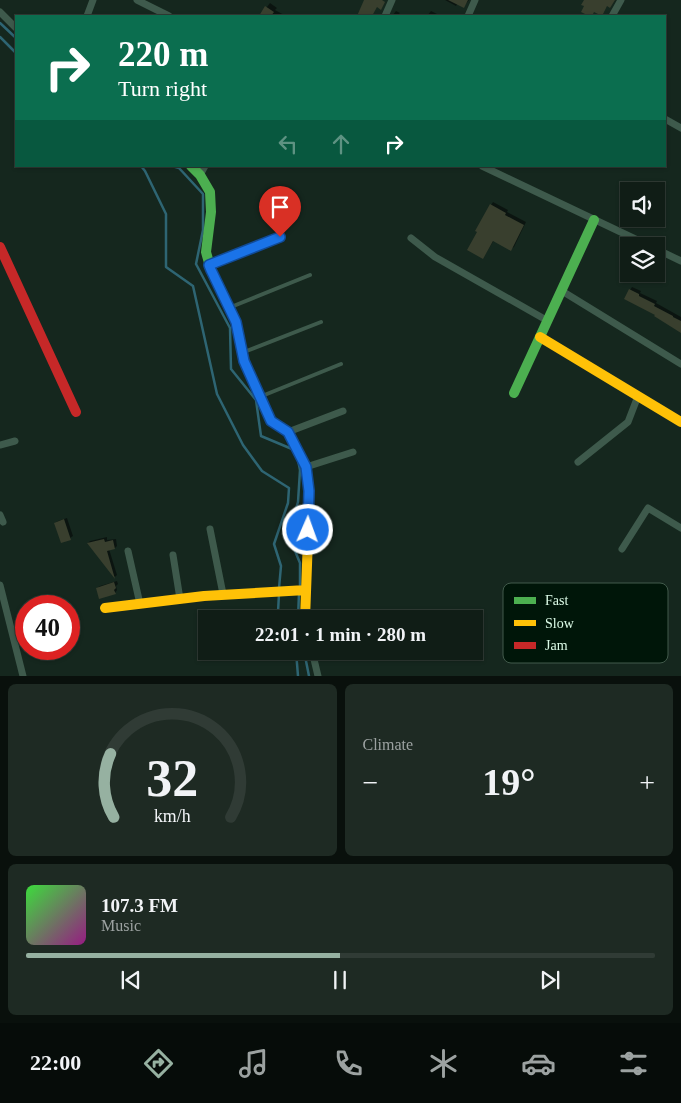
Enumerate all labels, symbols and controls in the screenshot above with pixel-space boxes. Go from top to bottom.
icon: right [35,35,100,100]
text: 220 m [118,35,208,74]
text: Turn right [118,76,207,101]
icon: left [274,130,302,158]
icon: ahead [327,130,355,158]
icon: right [380,130,408,158]
map controls [620,182,665,282]
button: sound [620,182,665,227]
pin [259,186,301,237]
icon: arrive [266,193,294,221]
button: layers [620,237,665,282]
position arrow [281,503,333,555]
legend [503,583,668,663]
text: Fast [545,593,568,608]
speed limit sign: 40 [15,595,80,660]
text: Slow [545,616,575,631]
text: 22:01 · 1 min · 280 m [255,624,426,645]
text: Jam [545,638,568,653]
text: Climate [363,736,413,753]
text: 32 [146,750,198,807]
text: 19° [482,761,535,803]
text: − [363,767,378,798]
text: + [639,767,655,798]
text: km/h [154,806,191,826]
text: 107.3 FM [101,895,178,916]
text: Music [101,917,141,934]
icon: previous [117,966,145,994]
icon: pause [326,966,354,994]
icon: next [536,966,564,994]
icon: directions [141,1046,176,1081]
icon: music [236,1046,271,1081]
icon: phone [331,1046,366,1081]
icon: climate [426,1046,461,1081]
icon: car [521,1046,556,1081]
icon: filters [616,1046,651,1081]
text: 22:00 [30,1050,81,1075]

